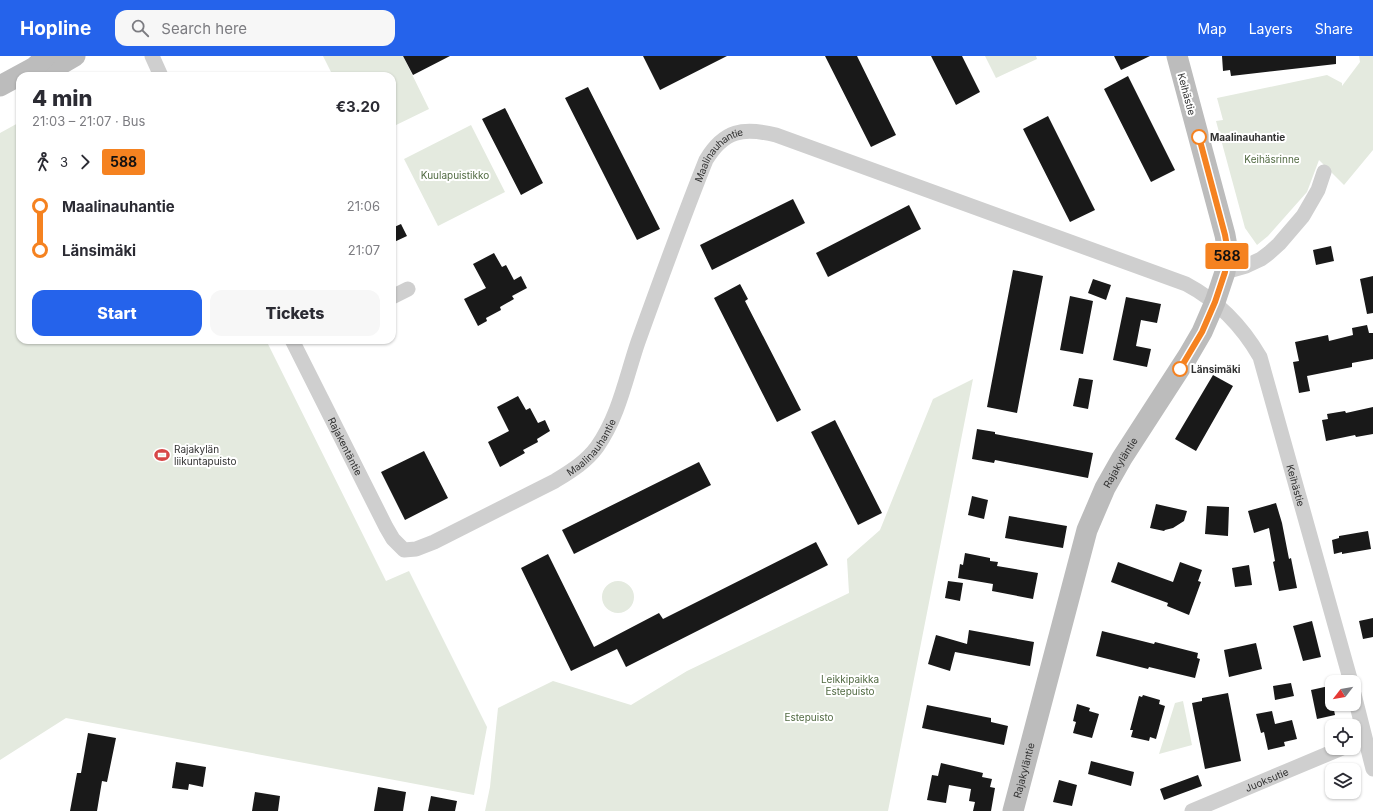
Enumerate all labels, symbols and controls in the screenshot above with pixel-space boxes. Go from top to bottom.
search box [115,10,395,46]
text: Hopline [20,17,91,40]
icon: search [129,17,151,39]
text: Search here [161,19,247,38]
text: Map [1198,20,1227,37]
text: Layers [1249,20,1293,37]
text: Share [1315,20,1353,37]
street label: Keihästie [1176,72,1198,116]
text: 4 min [32,85,93,111]
text: €3.20 [336,97,380,116]
text: 21:03 – 21:07 · Bus [32,113,145,129]
street label: Maalinauhantie [692,126,744,184]
marker: Maalinauhantie [1191,129,1207,145]
place label: Maalinauhantie [1210,131,1285,143]
icon: walk [32,151,54,173]
icon: forward [74,151,96,173]
text: 588 [110,153,137,170]
park label: Keihäsrinne [1244,153,1300,165]
text: 3 [60,154,68,170]
park label: Kuulapuistikko [421,169,489,181]
text: Maalinauhantie [62,197,175,216]
text: 21:06 [347,198,380,214]
text: Länsimäki [62,241,136,260]
text: 21:07 [348,242,380,258]
line badge: 588 [1204,243,1250,269]
text: 588 [1213,247,1241,264]
button: Start [32,290,202,336]
button: Tickets [210,290,380,336]
marker: Länsimäki [1172,361,1188,377]
place label: Länsimäki [1191,363,1241,375]
street label: Rajakentäntie [326,415,365,478]
street label: Maalinauhantie [564,417,618,478]
street label: Rajakyläntie [1100,435,1140,490]
place label: Rajakylän liikuntapuisto [174,443,236,467]
sports icon: Rajakylän liikuntapuisto [153,446,171,464]
street label: Keihästie [1284,463,1308,508]
park label: Leikkipaikka Estepuisto [821,673,879,697]
north arrow [1325,675,1361,711]
map controls [1325,675,1361,799]
park label: Estepuisto [784,711,834,723]
button: locate [1325,719,1361,755]
street label: Rajakyläntie [1011,741,1037,799]
button: layers [1325,763,1361,799]
street label: Juoksutie [1243,765,1290,794]

